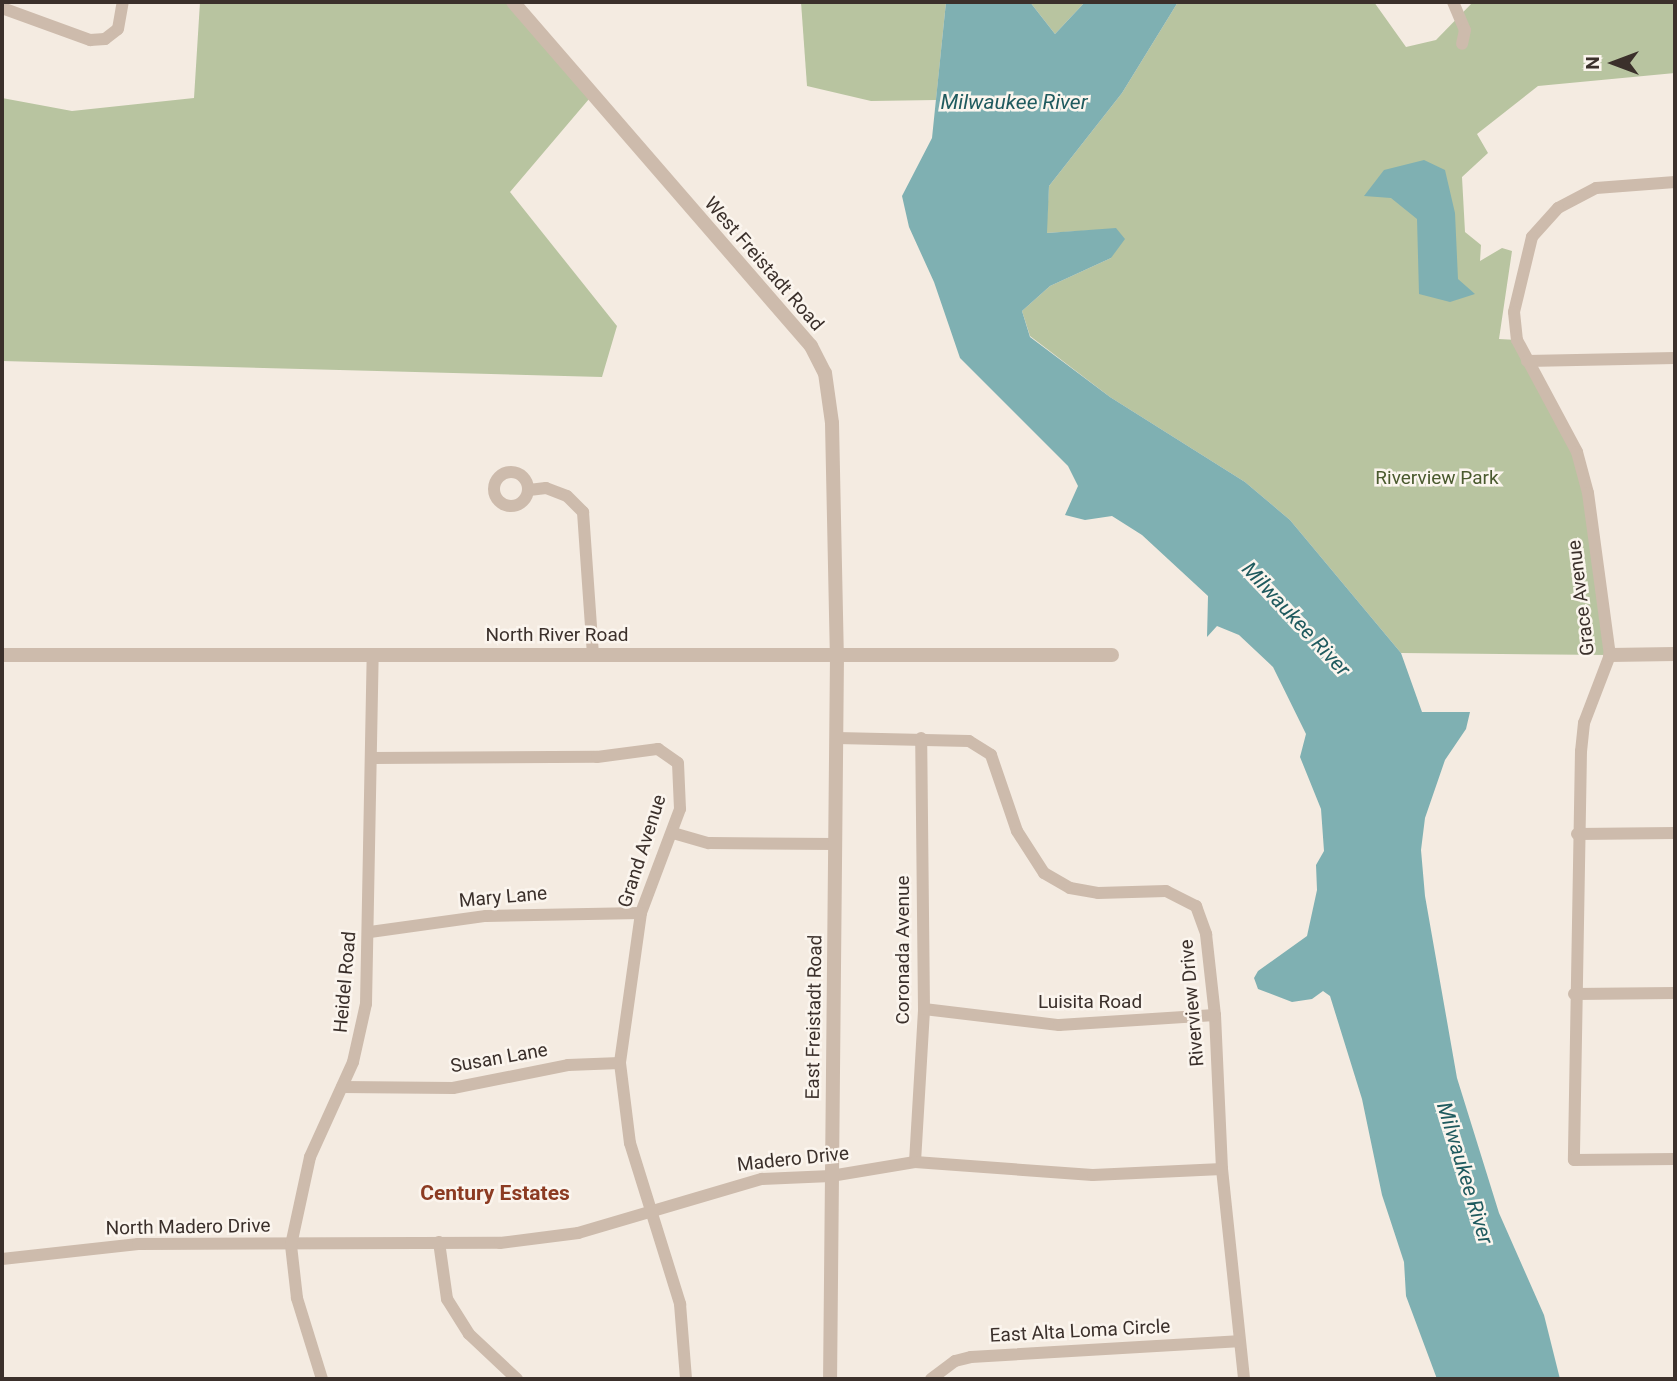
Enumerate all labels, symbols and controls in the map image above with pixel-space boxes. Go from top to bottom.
north arrow [1579,28,1649,98]
text: N [1581,56,1604,70]
water label: Milwaukee River [940,89,1088,115]
street label: West Freistadt Road [700,192,828,336]
park label: Riverview Park [1375,467,1499,489]
street label: Grace Avenue [1563,539,1599,657]
water label: Milwaukee River [1237,557,1355,681]
street label: North River Road [486,624,628,646]
street label: Grand Avenue [613,792,671,910]
street label: Coronada Avenue [892,875,914,1025]
street label: Mary Lane [458,882,548,912]
street label: Heidel Road [329,930,361,1034]
street label: East Freistadt Road [801,934,827,1100]
street label: Riverview Drive [1175,938,1209,1068]
street label: Luisita Road [1038,991,1142,1013]
street label: Susan Lane [449,1038,549,1078]
water label: Milwaukee River [1431,1099,1499,1247]
street label: Madero Drive [736,1142,850,1176]
district label: Century Estates [420,1180,570,1206]
street label: North Madero Drive [105,1214,271,1240]
street label: East Alta Loma Circle [989,1315,1171,1347]

